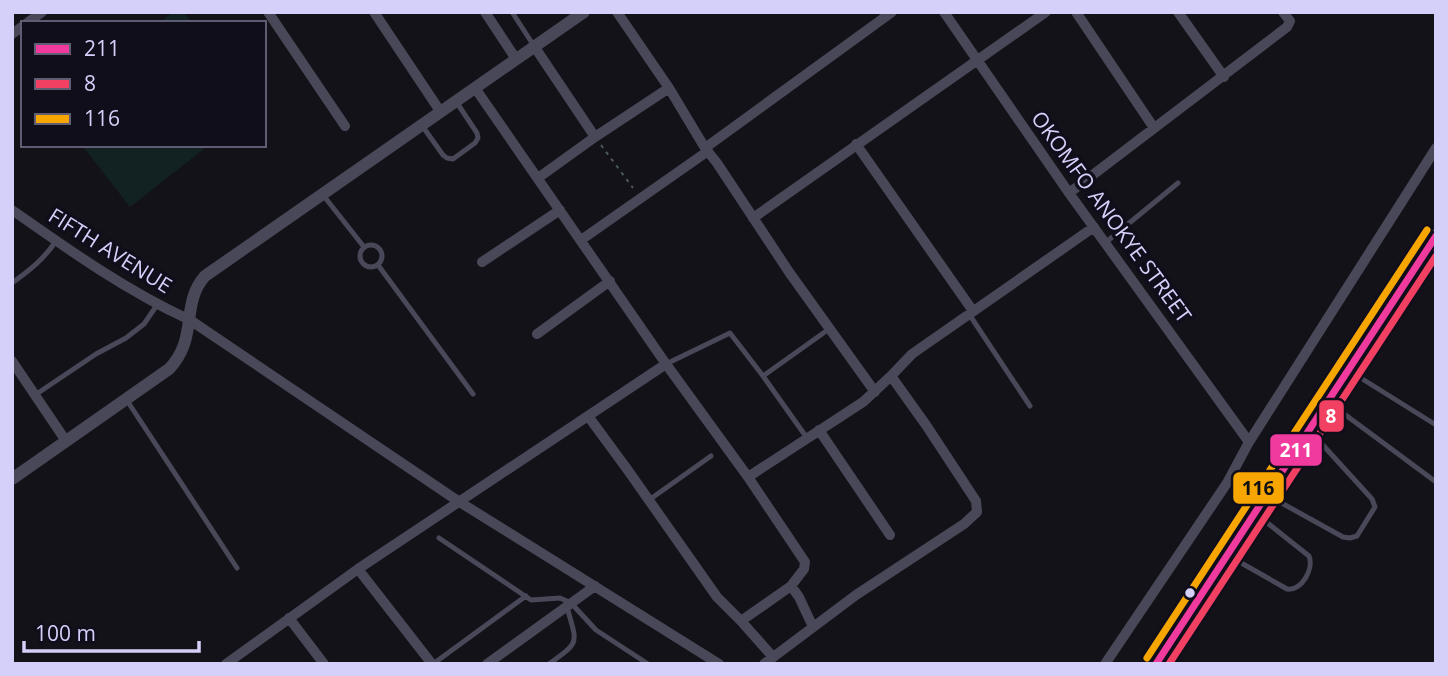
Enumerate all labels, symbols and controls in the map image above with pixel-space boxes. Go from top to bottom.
legend [21,21,266,147]
text: 211 [84,34,120,62]
text: 8 [84,69,96,97]
text: 116 [84,104,120,132]
street label: OKOMFO ANOKYE STREET [1025,105,1198,328]
street label: FIFTH AVENUE [44,201,177,299]
line badge: 8 [1318,399,1345,433]
text: 8 [1326,403,1337,429]
line badge: 211 [1269,433,1323,467]
text: 211 [1280,437,1312,463]
line badge: 116 [1232,471,1285,505]
text: 116 [1242,475,1274,501]
unlabelled marker [1183,586,1197,600]
scale bar [24,610,200,654]
text: 100 m [35,619,96,647]

